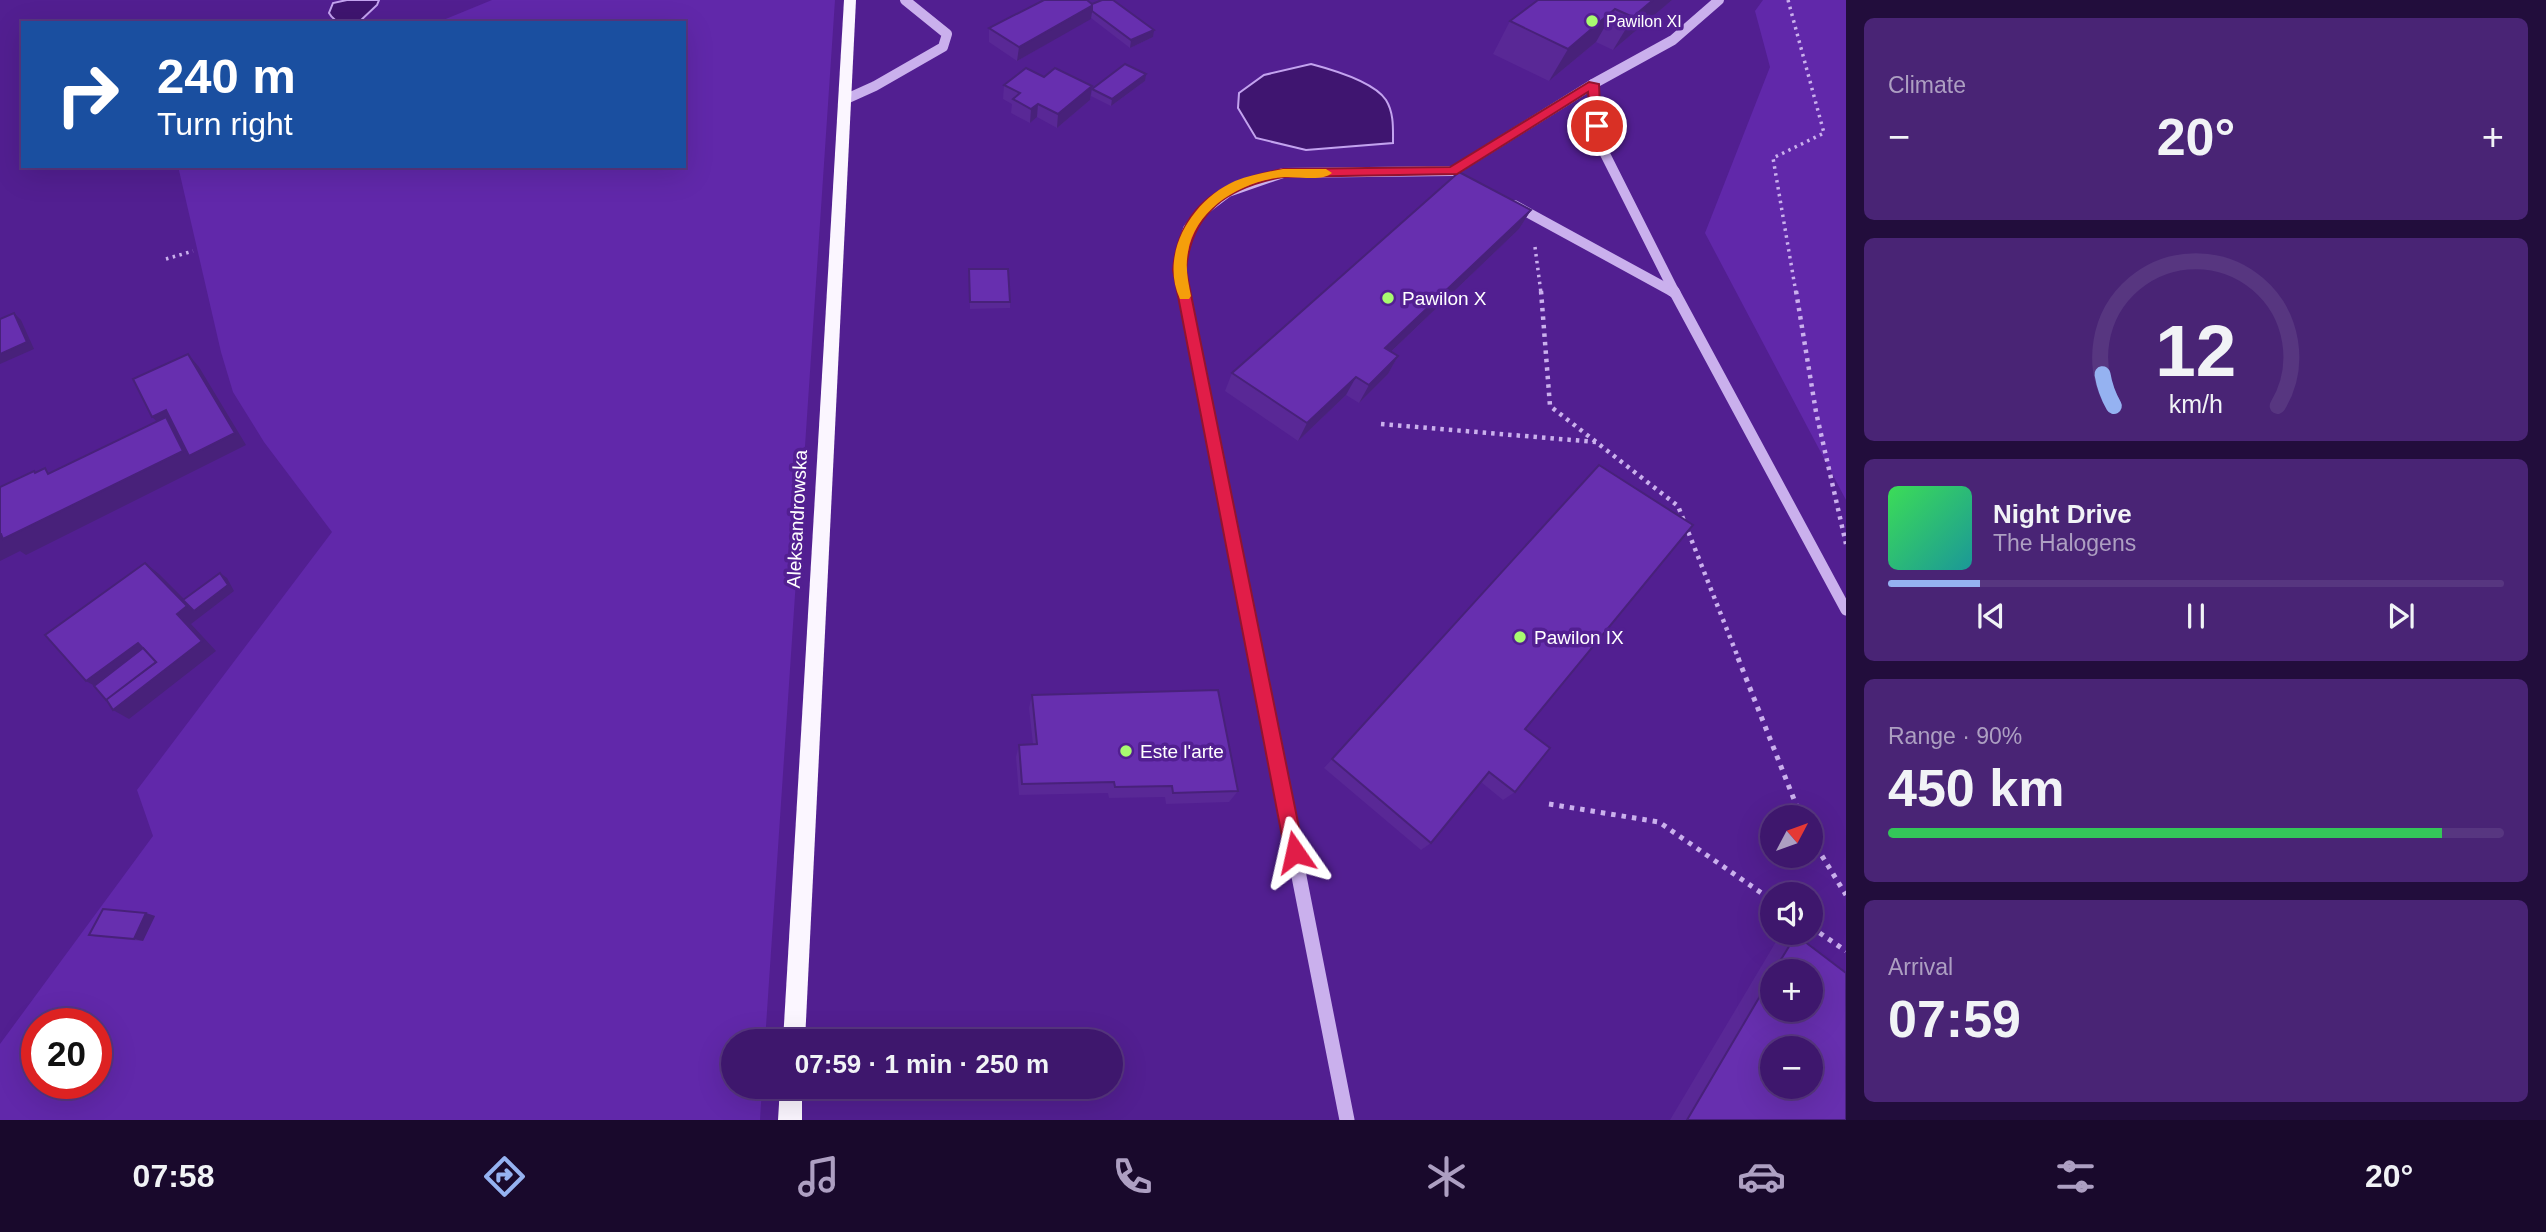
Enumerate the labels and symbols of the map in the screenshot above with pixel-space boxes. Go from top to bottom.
marker: Pawilon XI [1584,13,1600,29]
place label: Pawilon XI [1606,13,1682,30]
pin [1567,96,1627,156]
place label: Pawilon X [1402,288,1487,309]
marker: Pawilon X [1380,290,1396,306]
street label: Aleksandrowska [783,449,811,589]
place label: Pawilon IX [1534,627,1624,648]
marker: Pawilon IX [1512,629,1528,645]
place label: Este l'arte [1140,741,1224,762]
marker: Este l'arte [1118,743,1134,759]
north arrow [1760,805,1824,868]
position arrow [1258,815,1332,889]
speed limit sign: 20 [21,1008,112,1099]

